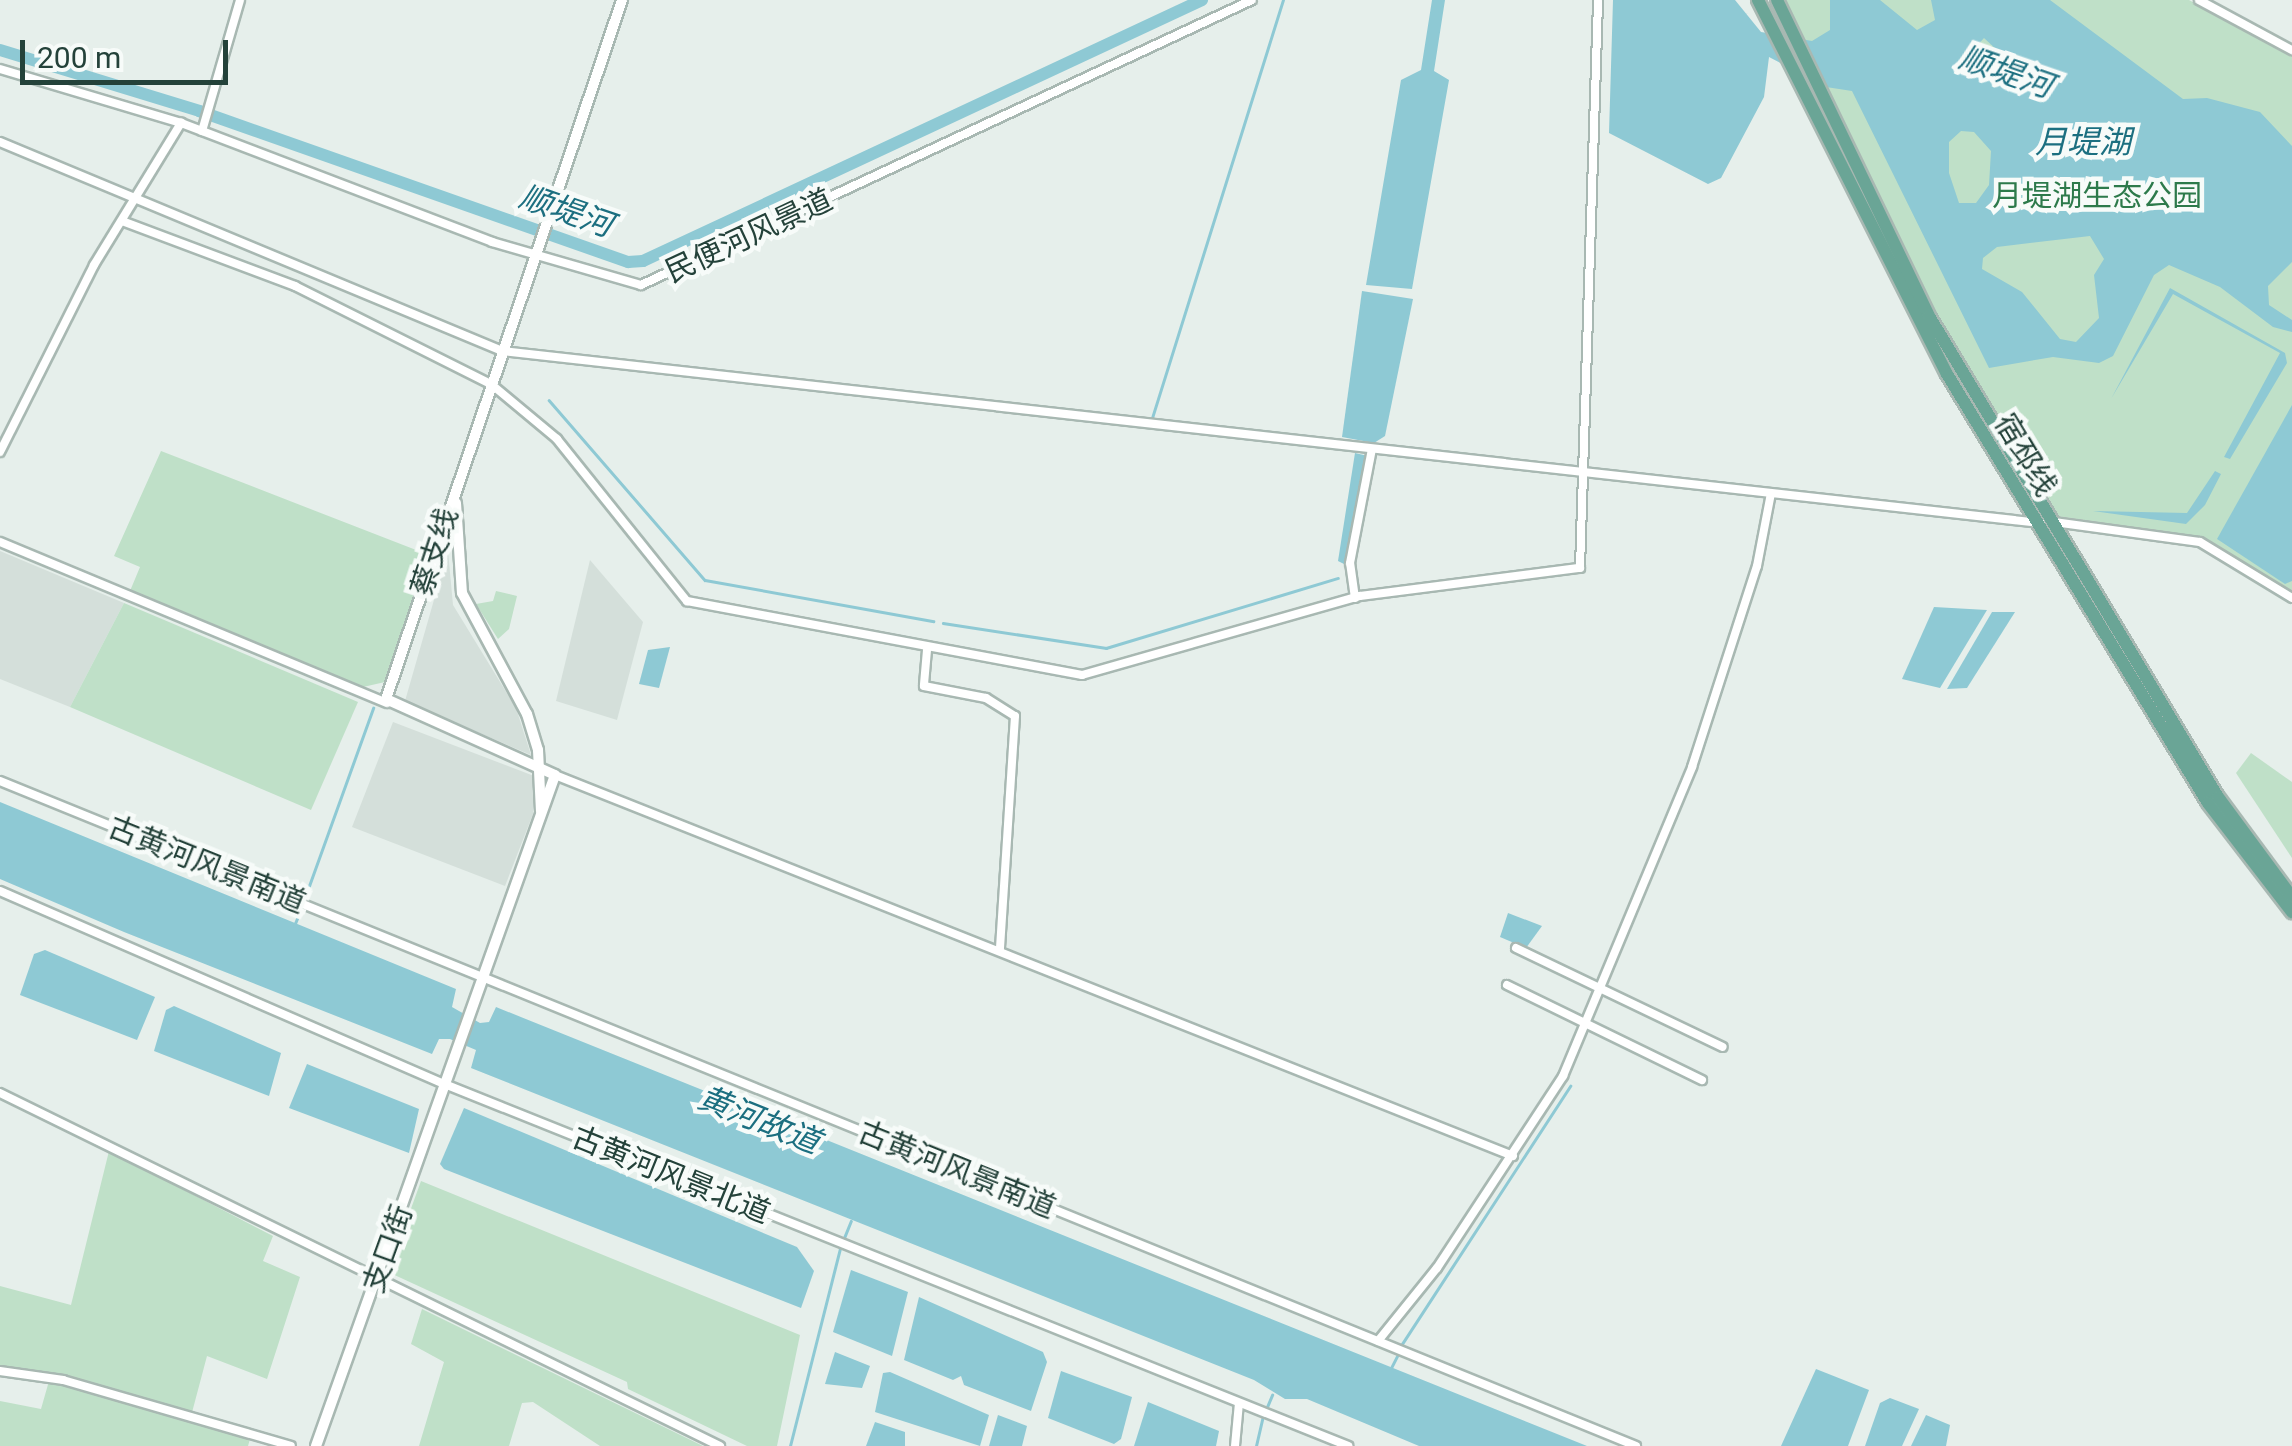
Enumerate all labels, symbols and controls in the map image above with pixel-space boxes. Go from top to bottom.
scale bar [25,20,232,82]
water label: 顺堤河 [1954,38,2058,106]
text: 200 m [37,40,121,75]
water label: 月堤湖 [2035,123,2131,161]
water label: 顺堤河 [514,177,618,245]
park label: 月堤湖生态公园 [1992,178,2202,214]
street label: 民便河风景道 [660,182,838,290]
street label: 宿邳线 [1986,407,2064,503]
street label: 蔡支线 [404,504,466,600]
street label: 古黄河风景南道 [103,809,311,921]
water label: 黄河故道 [692,1078,826,1162]
street label: 古黄河风景南道 [853,1114,1061,1226]
street label: 古黄河风景北道 [567,1119,775,1231]
street label: 支口街 [356,1201,420,1297]

